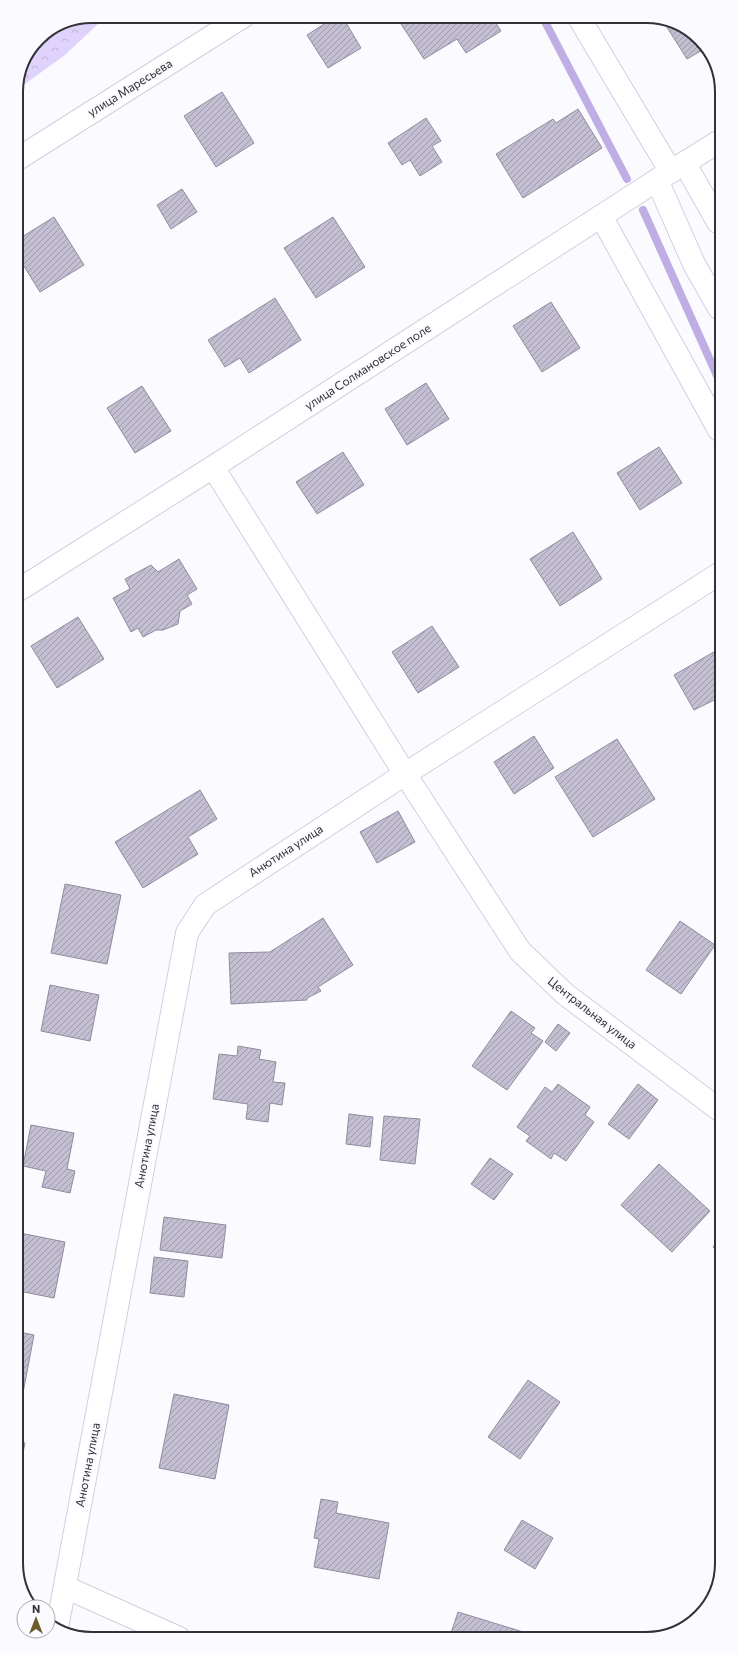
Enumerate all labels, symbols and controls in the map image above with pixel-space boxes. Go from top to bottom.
street label: улица Маресьева [85,55,174,119]
street label: улица Солмановское поле [302,320,433,412]
street label: Анютина улица [246,821,325,879]
street label: Центральная улица [545,973,640,1051]
street label: Анютина улица [131,1102,161,1189]
street label: Анютина улица [72,1421,102,1508]
north arrow [16,1599,56,1639]
text: N [32,1602,40,1615]

